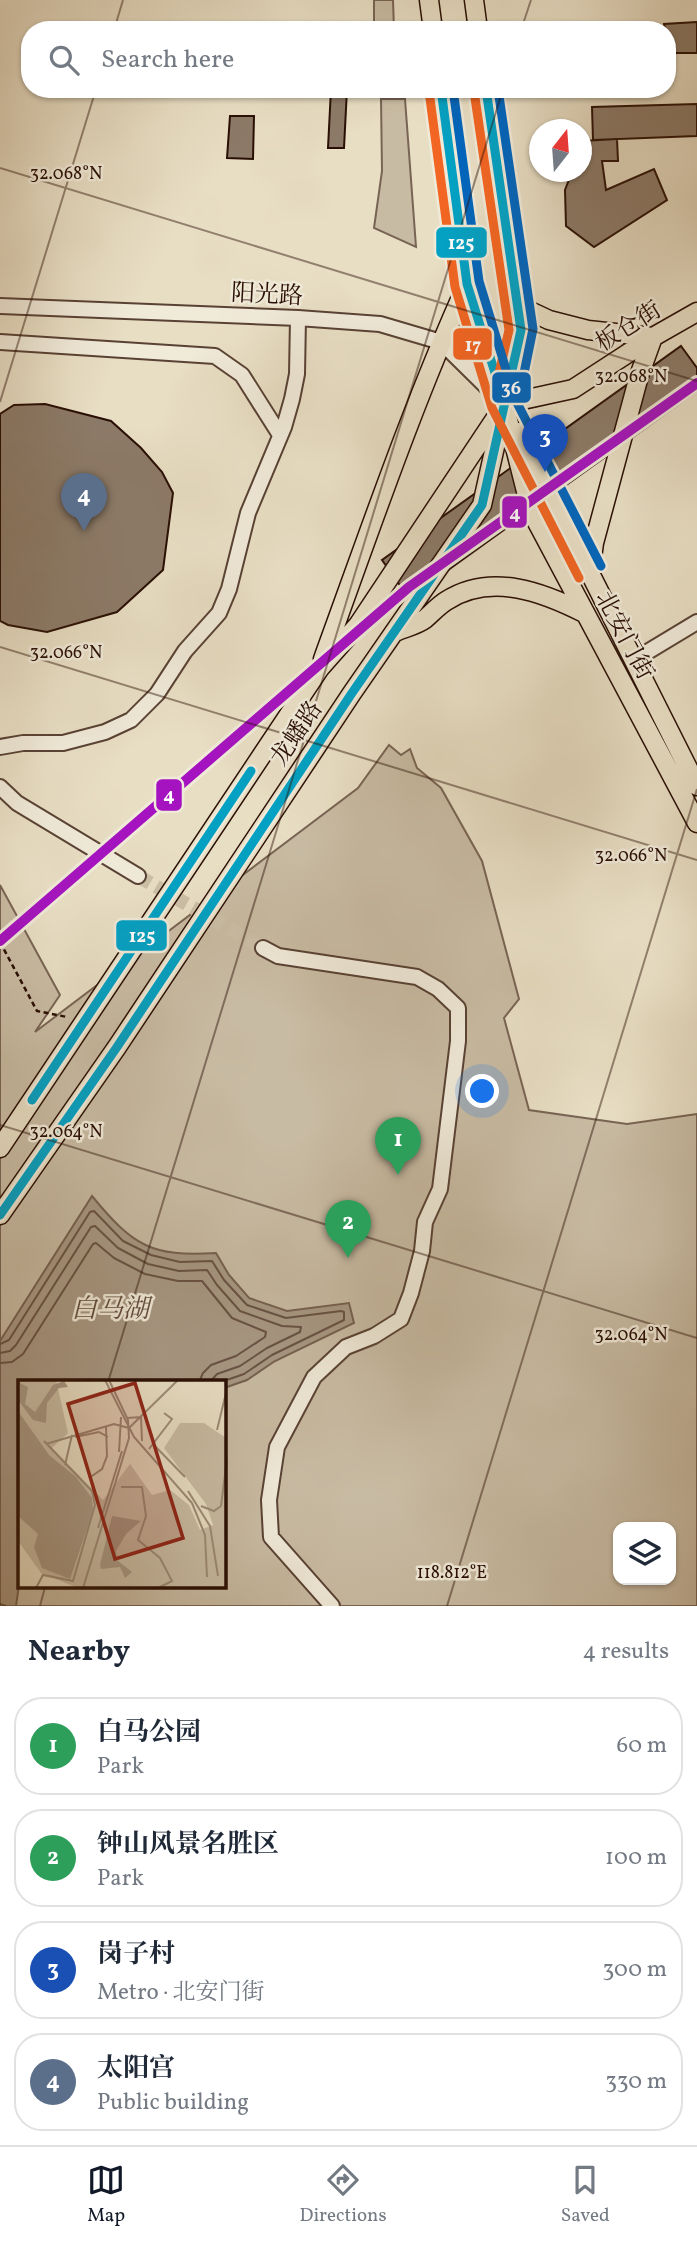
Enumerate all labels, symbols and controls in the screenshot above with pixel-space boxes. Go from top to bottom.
search box [21,21,676,98]
icon: search [45,41,83,79]
text: Search here [101,42,234,78]
north arrow [529,119,592,182]
text: 32.068°N [30,162,102,187]
line badge: 125 [435,226,488,259]
text: 125 [448,231,474,257]
street label: 阳光路 [230,277,304,315]
street label: 板仓街 [590,294,669,361]
line badge: 17 [452,327,493,361]
text: 17 [465,333,481,359]
text: 32.068°N [595,365,667,390]
line badge: 36 [491,371,532,404]
text: 36 [501,376,521,402]
pin: 3 [522,414,568,472]
pin: 4 [61,473,107,531]
line badge: 4 [501,495,528,529]
text: 4 [509,501,521,527]
street label: 北安门街 [586,586,661,686]
text: 32.066°N [30,641,102,666]
street label: 龙蟠路 [263,695,332,773]
line badge: 4 [155,778,183,812]
text: 4 [163,783,175,809]
text: 32.066°N [595,844,667,869]
line badge: 125 [115,919,168,952]
text: 125 [129,924,155,950]
your location [465,1074,499,1108]
pin: 1 [375,1117,421,1175]
text: 32.064°N [29,1120,103,1145]
pin: 2 [325,1200,371,1258]
water label: 白马湖 [71,1292,153,1328]
text: 32.064°N [594,1323,668,1348]
inset map [18,1380,226,1588]
map controls [613,1522,676,1585]
button: layers [613,1522,676,1585]
text: 118.812°E [417,1561,487,1586]
text: Nearby [28,1631,130,1673]
text: 4 results [583,1636,669,1668]
text: 白马公园 [97,1715,201,1751]
text: 1 [48,1730,58,1762]
text: 60 m [617,1730,667,1762]
text: Park [97,1751,144,1783]
text: 钟山风景名胜区 [97,1827,279,1863]
text: 2 [47,1842,59,1874]
text: 100 m [605,1842,667,1874]
text: Park [97,1863,144,1895]
text: 岗子村 [97,1937,175,1973]
text: 3 [47,1954,59,1986]
text: 300 m [603,1954,667,1986]
text: Metro · 北安门街 [97,1977,265,2009]
text: 太阳宫 [97,2051,175,2087]
text: 4 [46,2066,60,2098]
text: 330 m [605,2066,667,2098]
text: Public building [97,2087,249,2119]
tab: Map [87,2161,125,2229]
tab: Directions [300,2161,387,2229]
tab: Saved [561,2161,610,2229]

